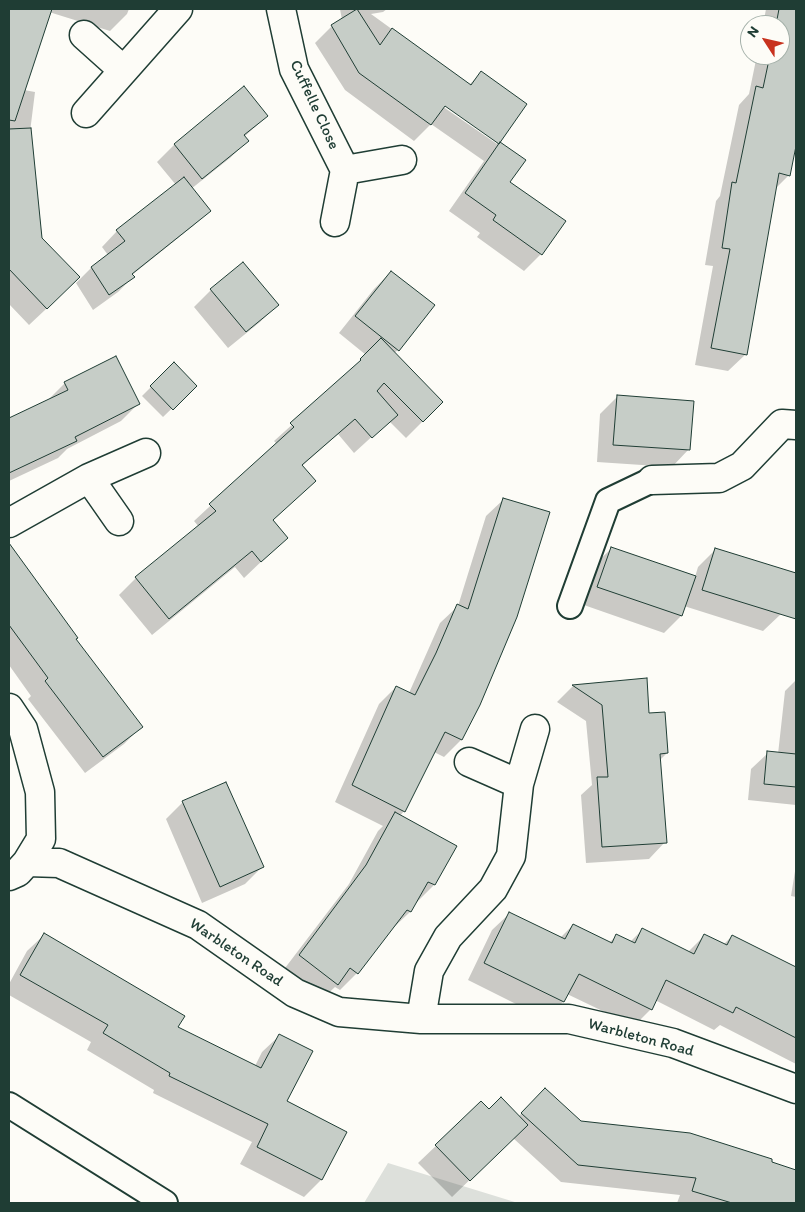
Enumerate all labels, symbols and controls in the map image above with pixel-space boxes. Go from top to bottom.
north arrow [740,15,790,65]
text: N [743,23,763,40]
street label: Cuffelle Close [285,57,343,153]
street label: Warbleton Road [185,915,287,991]
street label: Warbleton Road [586,1015,696,1061]

